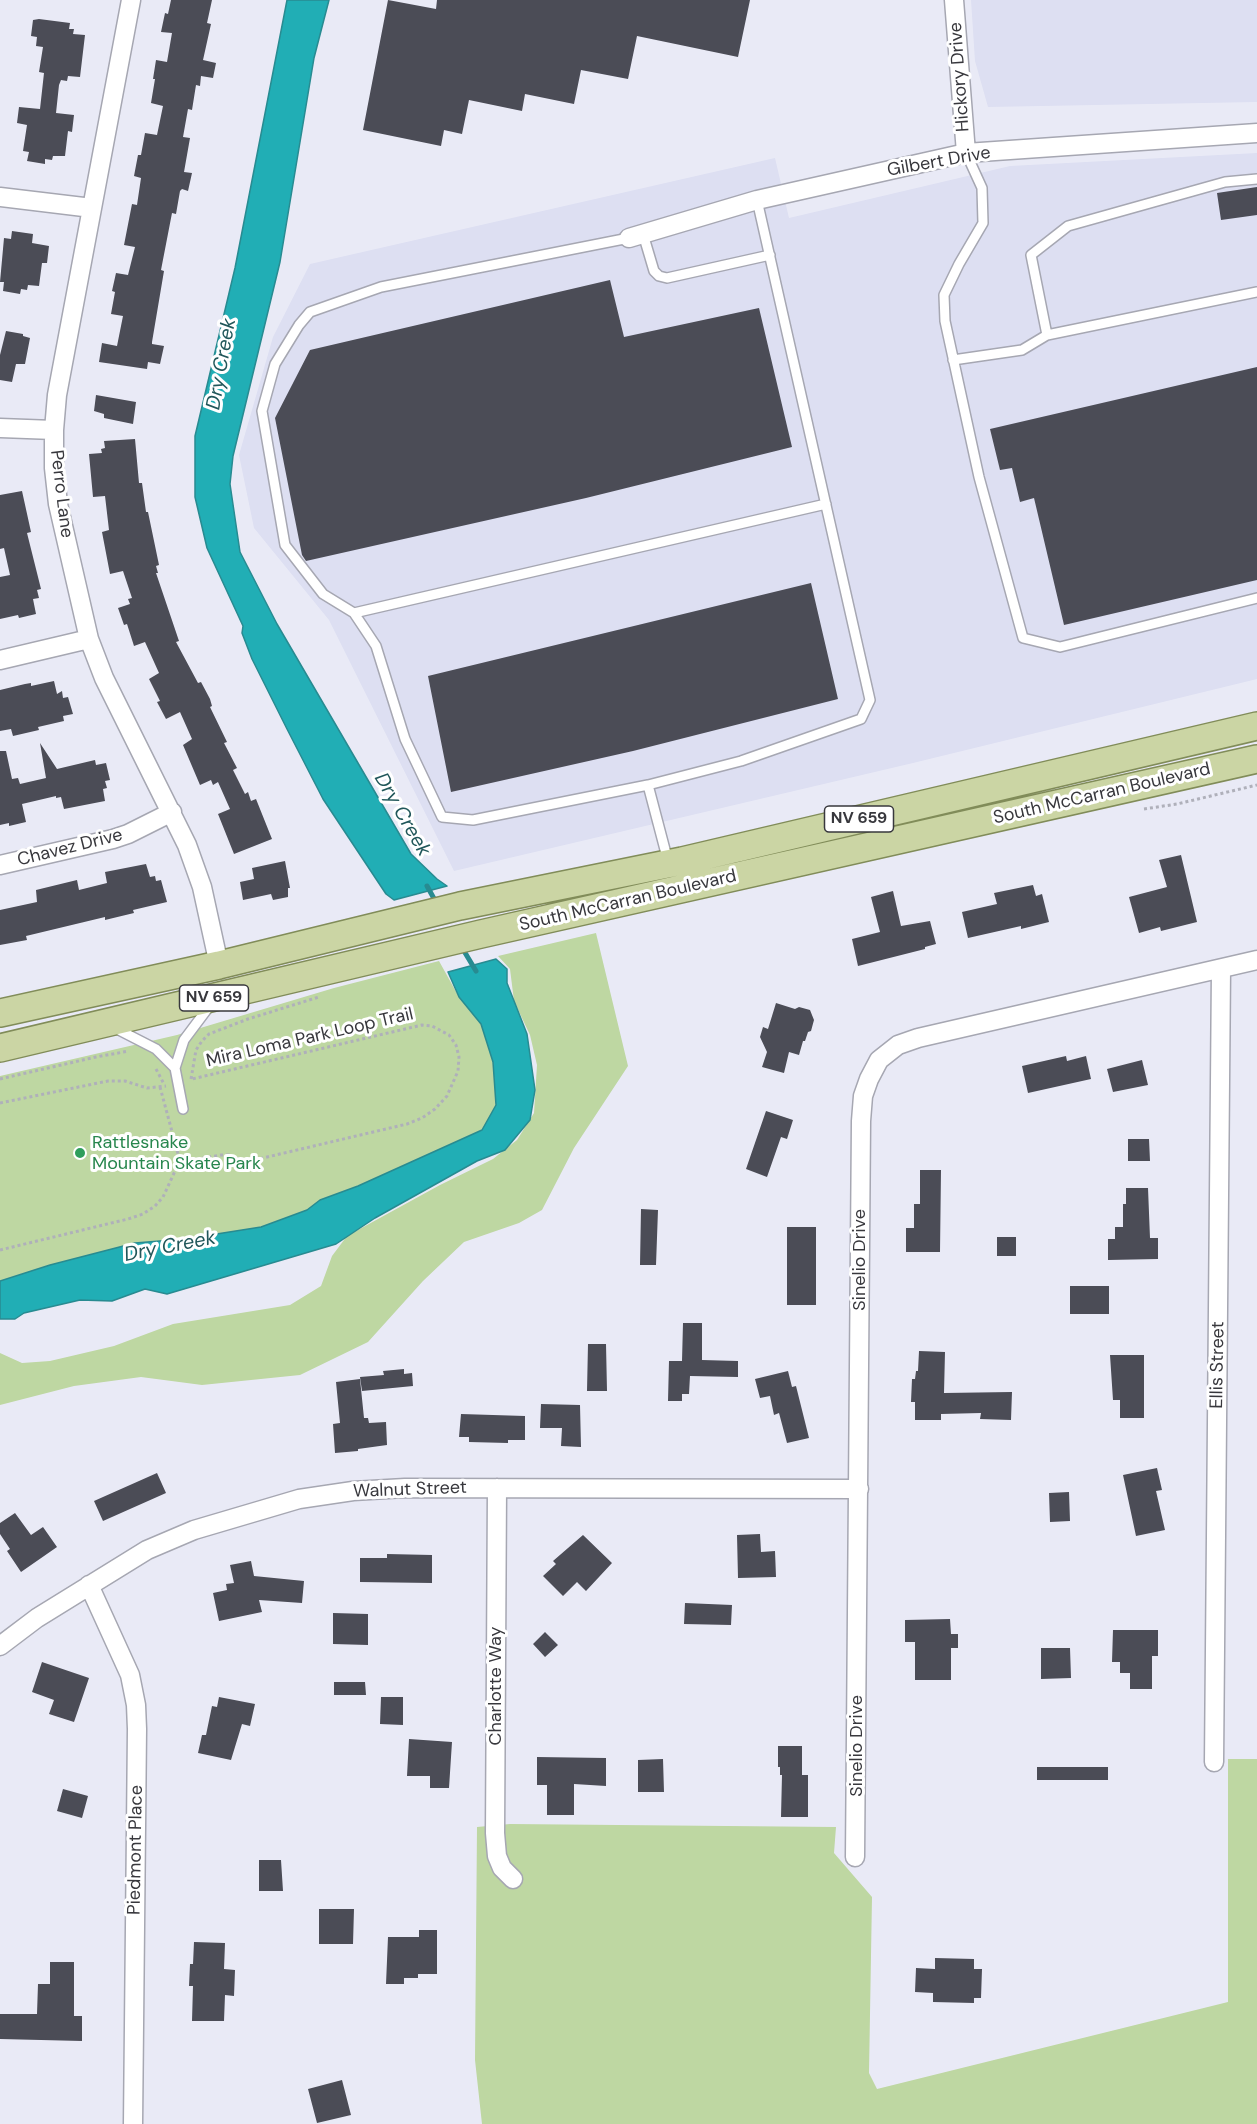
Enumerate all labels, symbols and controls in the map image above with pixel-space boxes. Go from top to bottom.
street label: Hickory Drive [945,21,975,133]
street label: Gilbert Drive [886,142,992,182]
water label: Dry Creek [202,316,242,412]
street label: Perro Lane [45,449,77,539]
street label: South McCarran Boulevard [991,758,1213,830]
water label: Dry Creek [368,769,436,861]
road number: NV 659 [824,806,894,832]
street label: Chavez Drive [15,825,125,871]
street label: South McCarran Boulevard [517,865,739,937]
road number: NV 659 [180,985,248,1011]
street label: Mira Loma Park Loop Trail [204,1004,416,1072]
place label: Rattlesnake Mountain Skate Park [92,1132,261,1174]
marker: Rattlesnake Mountain Skate Park [73,1146,87,1160]
street label: Sinelio Drive [849,1209,871,1311]
water label: Dry Creek [122,1226,218,1268]
street label: Ellis Street [1206,1321,1230,1409]
street label: Walnut Street [353,1477,467,1503]
street label: Charlotte Way [485,1627,507,1745]
street label: Sinelio Drive [846,1695,868,1797]
street label: Piedmont Place [124,1785,148,1915]

